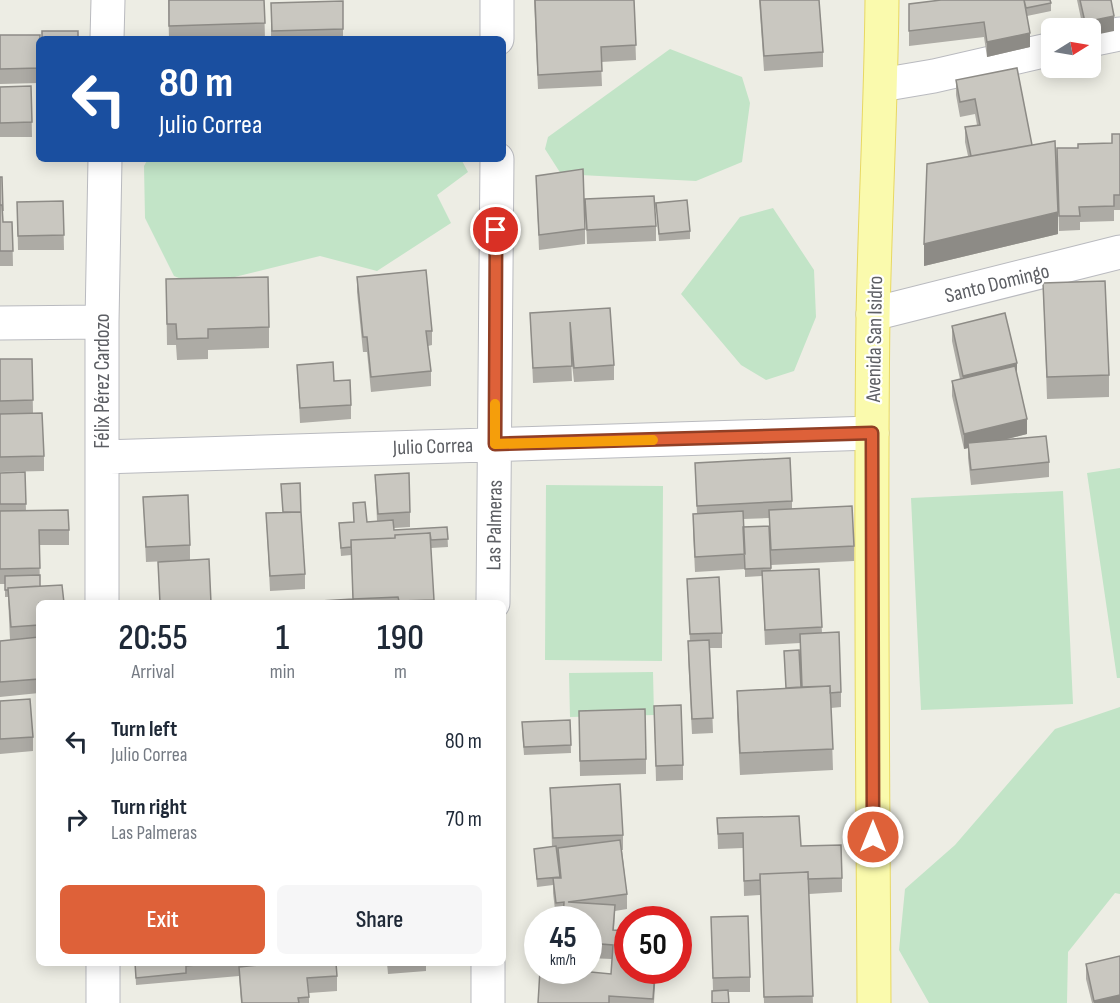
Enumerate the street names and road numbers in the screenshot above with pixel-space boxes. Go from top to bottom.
street label: Santo Domingo [942,258,1052,309]
street label: Avenida San Isidro [861,276,888,403]
street label: Félix Pérez Cardozo [90,314,115,448]
street label: Julio Correa [391,433,474,460]
street label: Las Palmeras [481,480,508,571]

